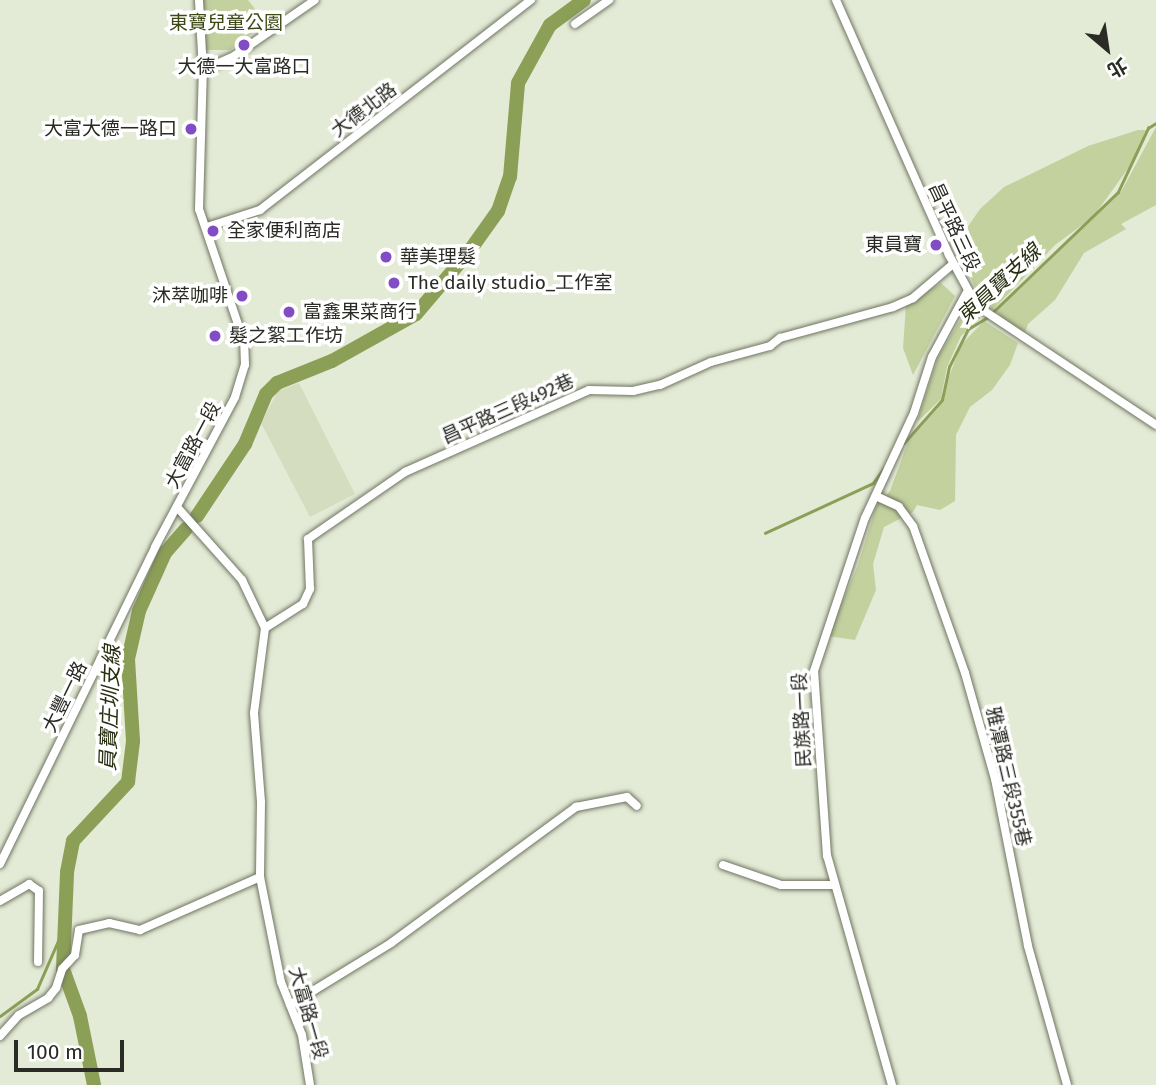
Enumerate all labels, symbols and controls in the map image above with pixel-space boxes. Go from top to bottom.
park label: 東寶兒童公園 [169,12,283,34]
north arrow [1072,14,1142,84]
marker: 大德一大富路口 [236,37,252,53]
text: 北 [1104,53,1131,82]
place label: 大德一大富路口 [178,56,310,78]
street label: 大德北路 [327,78,401,142]
place label: 大富大德一路口 [44,118,177,140]
marker: 大富大德一路口 [183,121,199,137]
street label: 昌平路三段 [924,179,984,275]
place label: 全家便利商店 [227,220,341,242]
marker: 全家便利商店 [205,223,221,239]
place label: 東員寶 [865,234,922,256]
marker: 東員寶 [928,237,944,253]
water label: 東員寶支線 [952,239,1046,329]
place label: 華美理髮 [400,246,476,268]
marker: 華美理髮 [378,249,394,265]
place label: The daily studio_工作室 [408,272,612,294]
marker: The daily studio_工作室 [386,275,402,291]
place label: 沐萃咖啡 [152,285,228,307]
marker: 沐萃咖啡 [234,288,250,304]
place label: 富鑫果菜商行 [303,301,417,323]
marker: 富鑫果菜商行 [281,304,297,320]
place label: 髮之絮工作坊 [229,325,343,347]
marker: 髮之絮工作坊 [207,328,223,344]
street label: 昌平路三段492巷 [438,370,578,448]
street label: 大富路一段 [161,398,225,492]
water label: 員寶庄圳支線 [95,645,125,771]
street label: 大豐一路 [38,658,92,736]
street label: 民族路一段 [788,672,816,768]
street label: 雅潭路三段355巷 [981,705,1035,849]
street label: 大富路一段 [284,964,332,1062]
scale bar [18,1026,128,1070]
text: 100 m [27,1039,83,1065]

